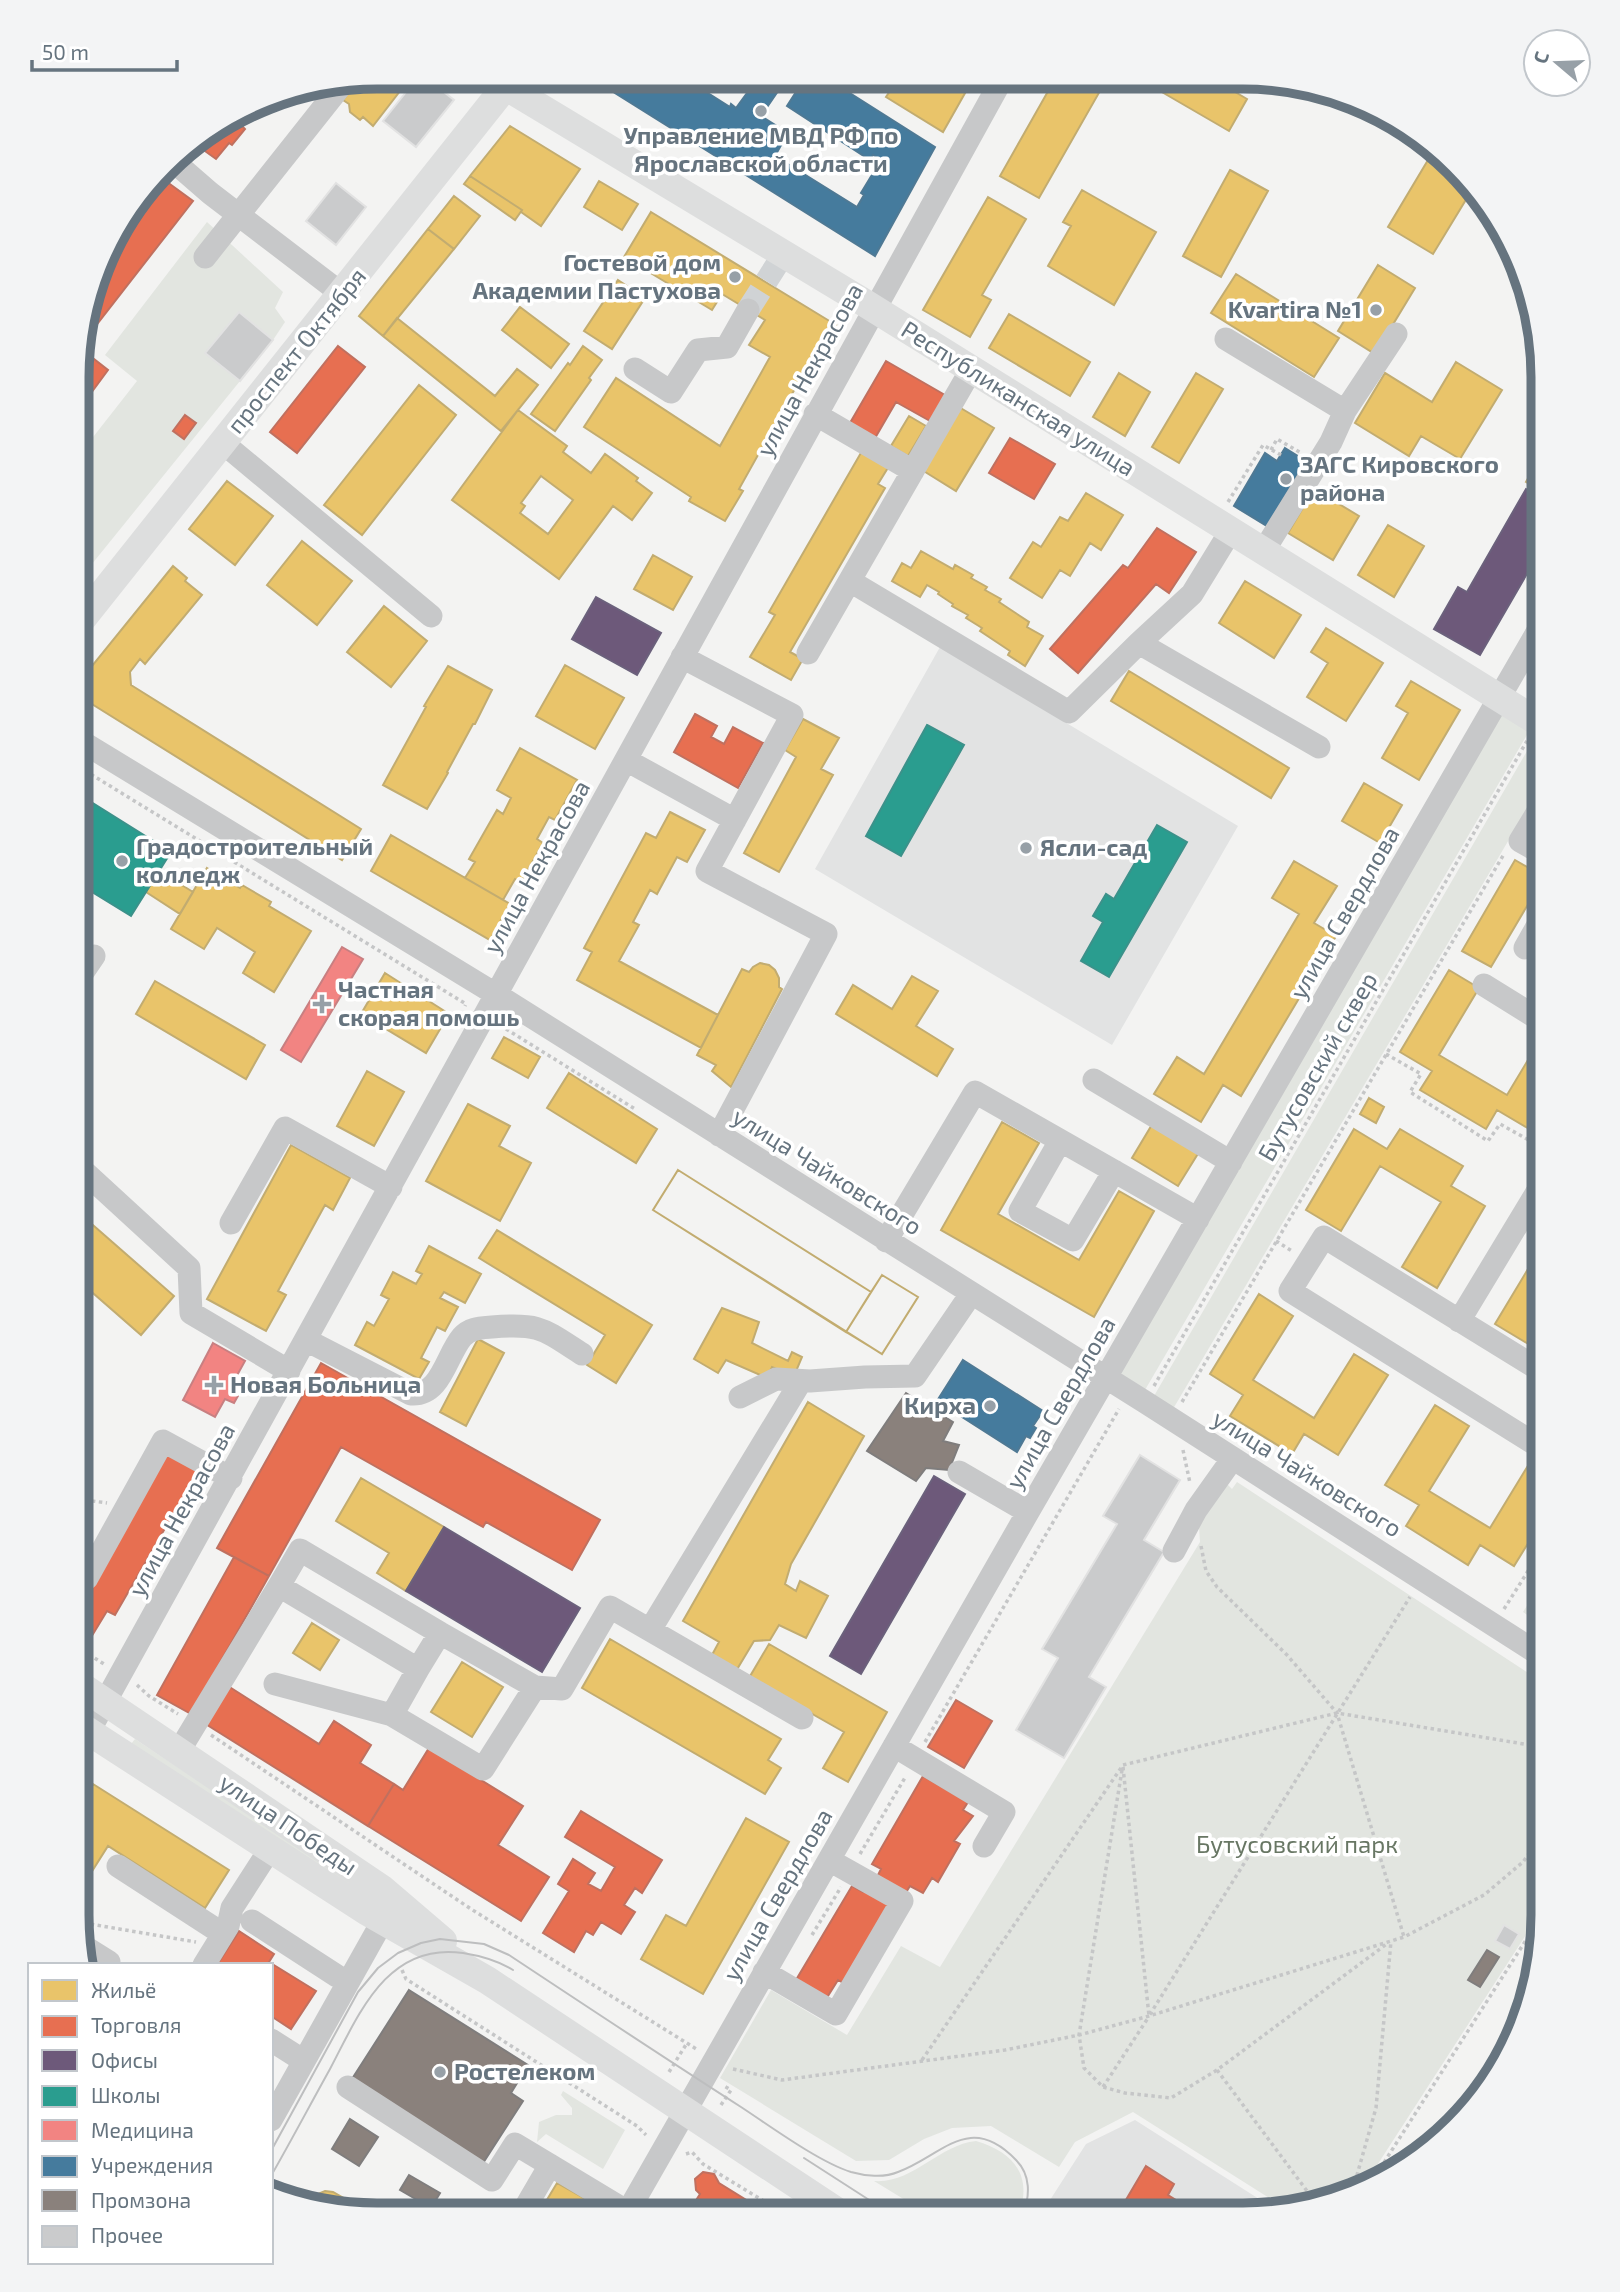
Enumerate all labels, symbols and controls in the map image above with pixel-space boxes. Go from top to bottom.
scale bar [32,28,177,72]
north arrow [1522,28,1592,98]
text: 50 m [42,39,89,64]
text: С [1528,48,1553,66]
marker: Управление МВД РФ по Ярославской области [753,103,769,119]
place label: Управление МВД РФ по Ярославской области [624,120,898,177]
place label: Гостевой дом Академии Пастухова [472,247,721,304]
street label: проспект Октября [220,261,371,439]
marker: Гостевой дом Академии Пастухова [727,269,743,285]
street label: улица Некрасова [749,278,869,461]
place label: Kvartira №1 [1228,294,1362,323]
marker: Kvartira №1 [1368,302,1384,318]
street label: Республиканская улица [896,314,1141,482]
place label: ЗАГС Кировского района [1300,449,1499,506]
marker: ЗАГС Кировского района [1278,471,1294,487]
street label: улица Некрасова [476,775,596,958]
street label: улица Свердлова [1283,821,1406,1004]
place label: Градостроительный колледж [136,831,373,888]
place label: Ясли-сад [1040,832,1147,861]
marker: Ясли-сад [1018,840,1034,856]
marker: Градостроительный колледж [114,853,130,869]
street label: Бутусовский сквер [1251,967,1383,1166]
place label: Частная скорая помошь [338,974,519,1031]
marker: Частная скорая помошь [312,994,332,1014]
street label: улица Чайковского [727,1101,928,1241]
street label: улица Свердлова [999,1311,1122,1494]
place label: Новая Больница [230,1369,421,1398]
marker: Новая Больница [204,1375,224,1395]
place label: Кирха [904,1390,976,1419]
marker: Кирха [982,1398,998,1414]
street label: улица Чайковского [1207,1403,1408,1543]
street label: улица Некрасова [121,1418,241,1601]
street label: улица Победы [214,1767,363,1881]
street label: улица Свердлова [716,1803,839,1986]
park label: Бутусовский парк [1196,1829,1398,1859]
legend [28,1963,273,2264]
text: Жильё [91,1977,156,2002]
text: Торговля [91,2012,181,2037]
text: Офисы [91,2047,158,2072]
place label: Ростелеком [454,2056,595,2085]
marker: Ростелеком [432,2064,448,2080]
text: Школы [91,2082,160,2107]
text: Медицина [91,2117,194,2142]
text: Учреждения [91,2152,213,2177]
text: Промзона [91,2187,191,2212]
text: Прочее [91,2222,163,2247]

